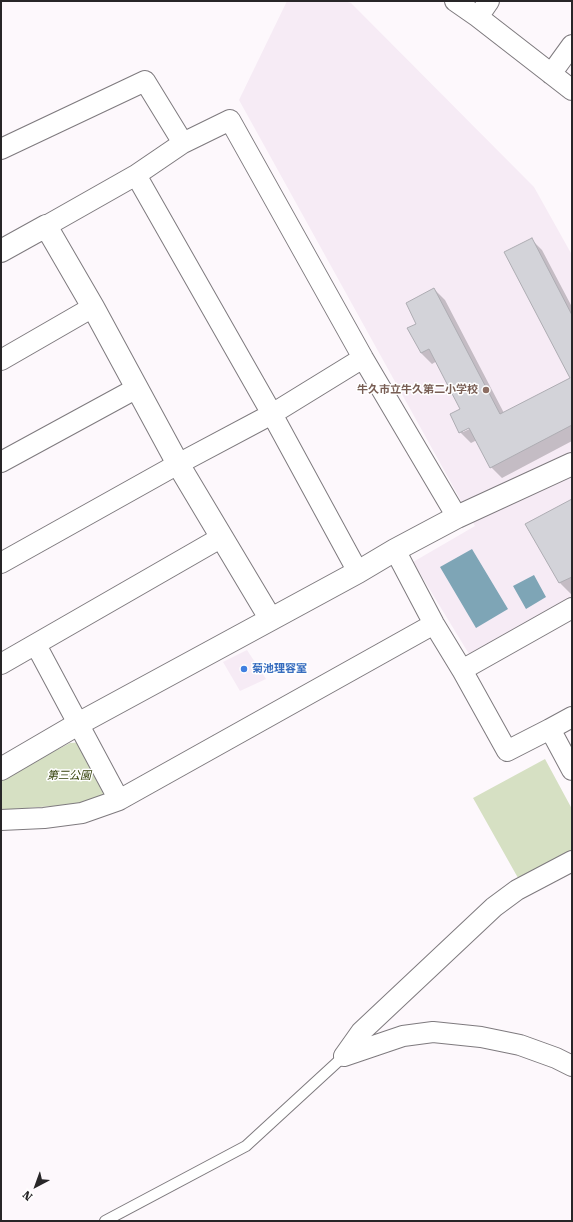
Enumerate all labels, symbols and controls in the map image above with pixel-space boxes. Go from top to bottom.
place label: 牛久市立牛久第二小学校 [357,383,478,397]
marker: 牛久市立牛久第二小学校 [481,385,491,395]
place label: 菊池理容室 [252,662,307,676]
marker: 菊池理容室 [239,664,249,674]
park label: 第三公園 [47,769,91,783]
north arrow [16,1166,56,1206]
text: N [20,1188,35,1203]

